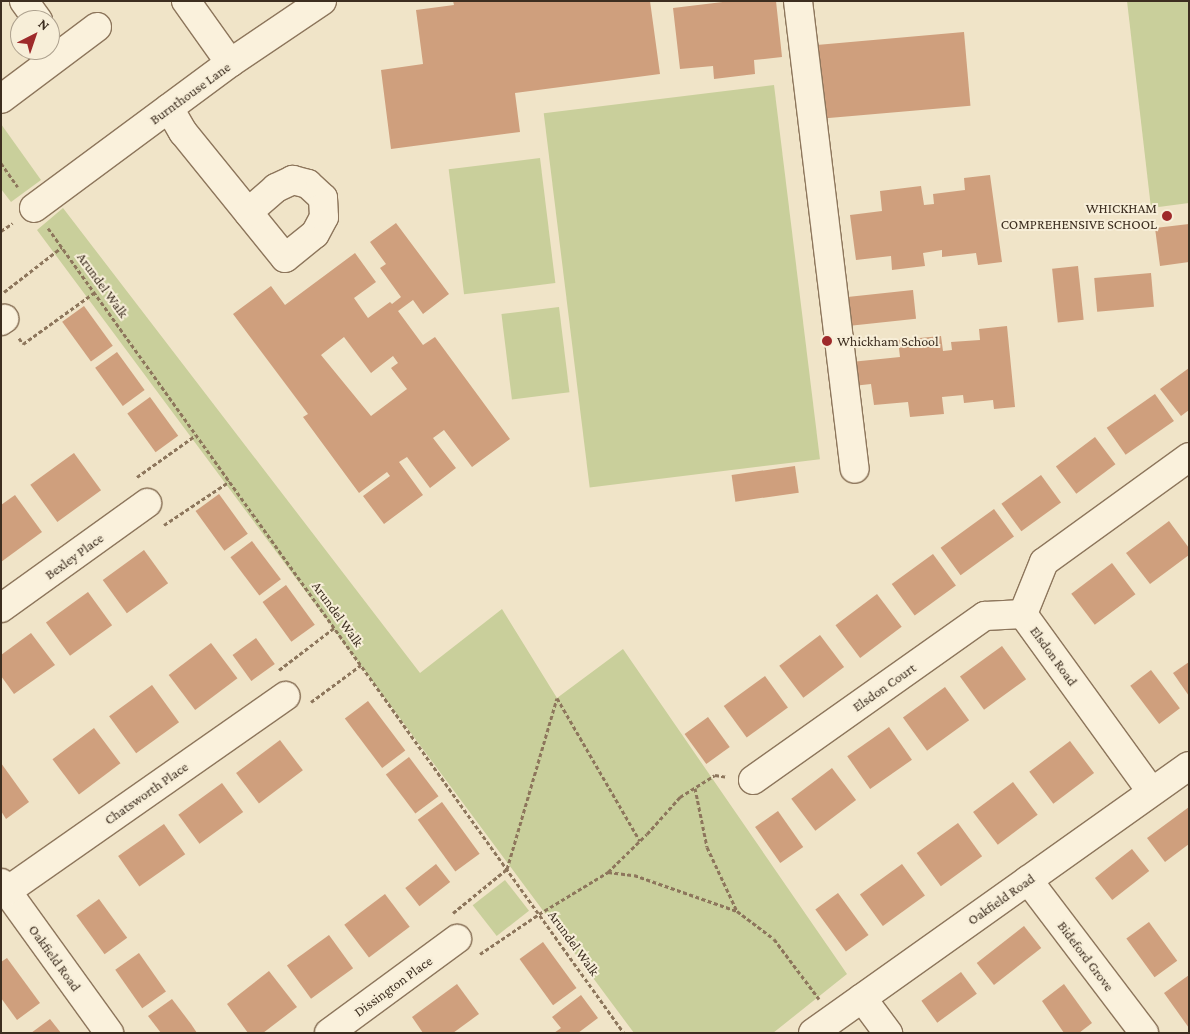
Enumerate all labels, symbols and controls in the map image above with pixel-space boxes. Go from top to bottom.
north arrow [10,10,60,60]
text: N [35,15,53,34]
street label: Burnthouse Lane [146,58,234,128]
place label: WHICKHAM COMPREHENSIVE SCHOOL [1001,200,1157,232]
marker: WHICKHAM COMPREHENSIVE SCHOOL [1161,210,1173,222]
street label: Arundel Walk [74,249,132,321]
place label: Whickham School [837,333,939,349]
marker: Whickham School [821,335,833,347]
street label: Bexley Place [41,529,107,583]
street label: Arundel Walk [309,578,367,650]
street label: Elsdon Road [1027,623,1081,689]
street label: Elsdon Court [849,659,919,715]
street label: Chatsworth Place [101,758,191,828]
street label: Oakfield Road [964,870,1038,928]
street label: Arundel Walk [545,907,603,979]
street label: Bideford Grove [1054,918,1118,994]
street label: Oakfield Road [25,921,85,995]
street label: Dissington Place [351,952,435,1020]

